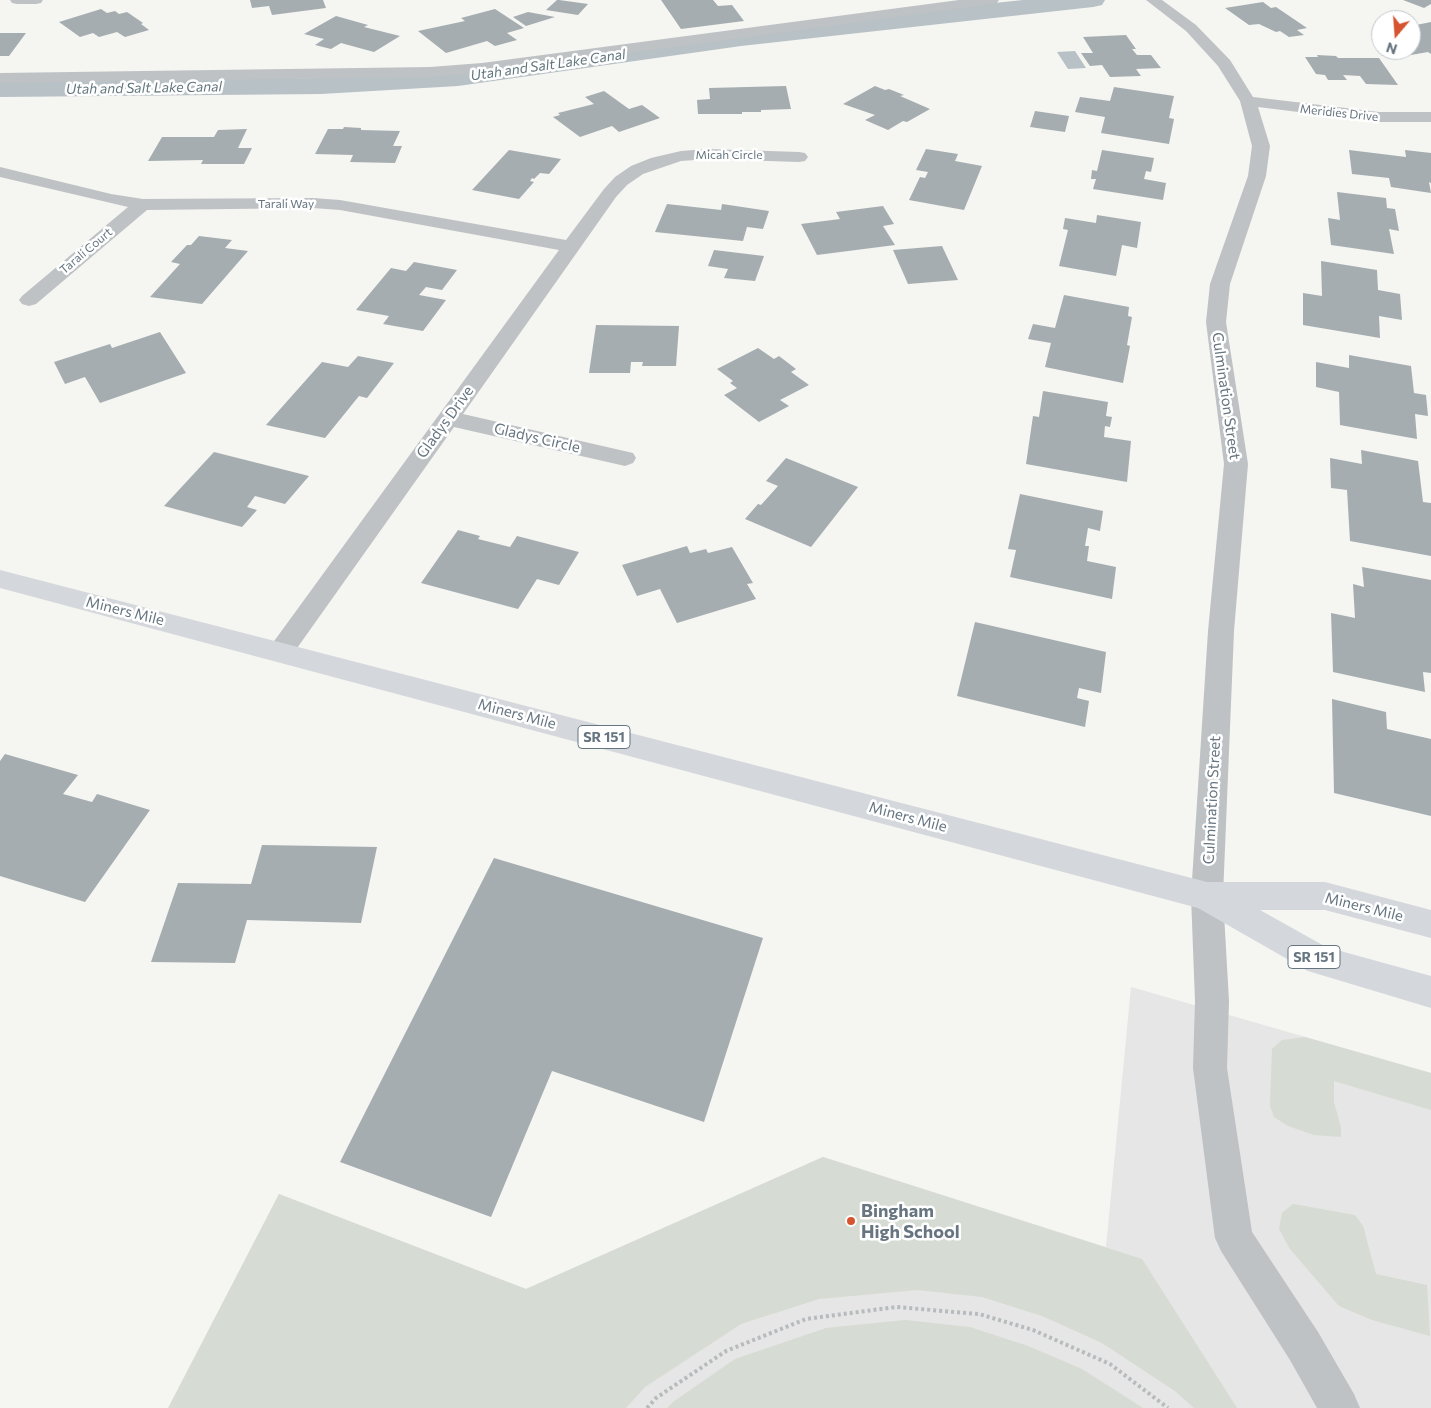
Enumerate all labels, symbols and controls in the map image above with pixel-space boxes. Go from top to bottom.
north arrow [1371,10,1421,60]
text: N [1384,39,1399,58]
water label: Utah and Salt Lake Canal [470,46,626,84]
water label: Utah and Salt Lake Canal [66,78,222,98]
street label: Meridies Drive [1299,102,1379,124]
street label: Micah Circle [695,148,763,162]
street label: Tarali Way [258,197,314,211]
street label: Tarali Court [57,225,115,277]
street label: Culmination Street [1208,331,1244,461]
street label: Gladys Drive [413,382,477,462]
street label: Gladys Circle [492,419,582,457]
street label: Miners Mile [84,593,166,629]
street label: Miners Mile [476,695,558,733]
road number: SR 151 [578,726,630,749]
street label: Culmination Street [1200,735,1224,865]
street label: Miners Mile [867,798,949,836]
street label: Miners Mile [1323,889,1405,925]
road number: SR 151 [1288,946,1340,969]
place label: Bingham High School [861,1200,960,1242]
marker: Bingham High School [845,1215,857,1227]

